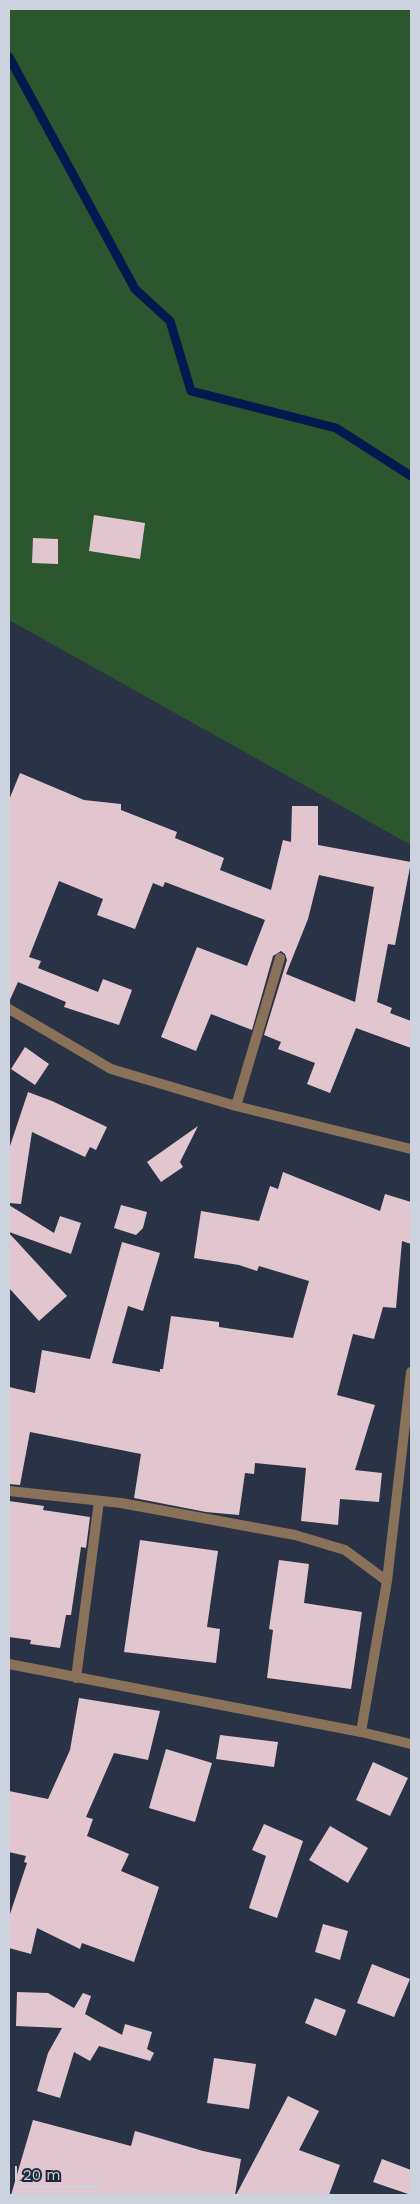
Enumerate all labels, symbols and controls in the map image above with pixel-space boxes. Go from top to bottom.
scale bar [18,2156,100,2188]
text: 20 m [23,2166,61,2184]

